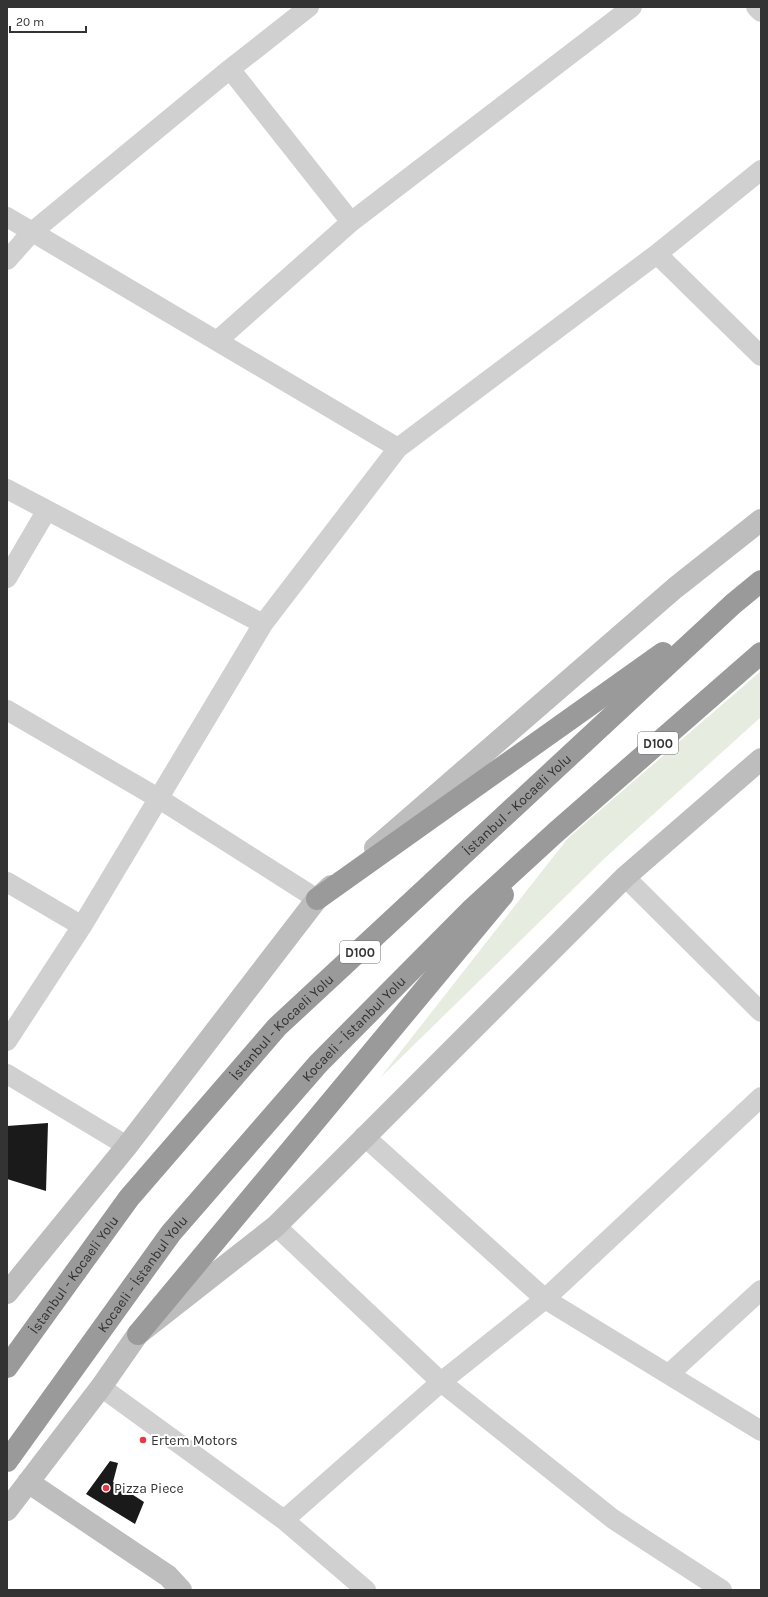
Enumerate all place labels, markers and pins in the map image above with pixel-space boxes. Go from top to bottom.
place label: Ertem Motors [151,1432,238,1449]
marker: Ertem Motors [138,1435,148,1445]
place label: Pizza Piece [114,1480,184,1497]
marker: Pizza Piece [101,1483,111,1493]

